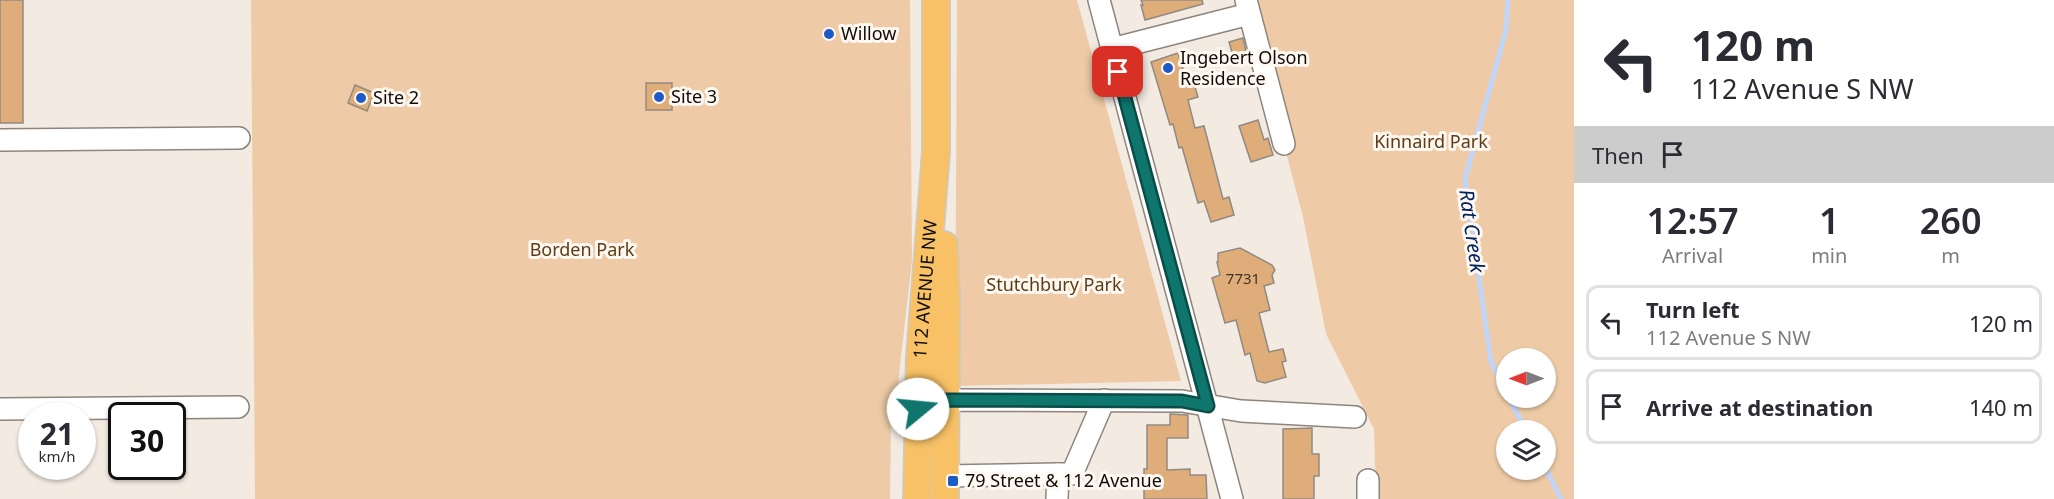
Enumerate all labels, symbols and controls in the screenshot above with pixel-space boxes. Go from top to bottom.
text: 120 m [1691,16,1815,73]
place label: Willow [841,21,896,45]
icon: left [1592,24,1670,102]
marker: Willow [822,27,836,41]
place label: Ingebert Olson Residence [1180,45,1308,90]
pin [1092,46,1143,97]
icon: arrive [1101,55,1134,88]
marker: Ingebert Olson Residence [1161,61,1175,75]
text: 112 Avenue S NW [1691,70,1914,107]
place label: Site 3 [671,84,717,108]
place label: Site 2 [373,85,419,109]
marker: Site 3 [652,90,666,104]
marker: Site 2 [354,91,368,105]
park label: Kinnaird Park [1374,129,1488,153]
icon: arrive [1656,138,1689,171]
text: Then [1592,140,1644,170]
water label: Rat Creek [1453,188,1492,275]
text: 12:57 [1646,196,1739,245]
text: 1 [1819,196,1840,245]
text: 260 [1920,196,1982,245]
street label: 112 AVENUE NW [907,219,942,359]
park label: Borden Park [530,237,635,261]
text: Arrival [1662,242,1723,269]
text: min [1811,242,1847,269]
text: m [1941,242,1960,269]
house number: 7731 [1226,268,1260,288]
park label: Stutchbury Park [986,272,1122,296]
text: Turn left [1646,294,1740,324]
icon: left [1595,306,1628,339]
text: 120 m [1969,308,2033,338]
text: 112 Avenue S NW [1646,324,1811,351]
north arrow [1496,348,1556,408]
map controls [1496,348,1556,480]
position arrow [886,377,950,441]
icon: arrive [1595,390,1628,423]
text: Arrive at destination [1646,392,1873,422]
text: 140 m [1969,392,2033,422]
speed limit sign: 30 [108,402,186,480]
text: 21 [40,413,74,454]
button: layers [1496,420,1556,480]
text: km/h [39,446,75,466]
place label: 79 Street & 112 Avenue [965,468,1162,492]
marker: 79 Street & 112 Avenue [946,474,960,488]

